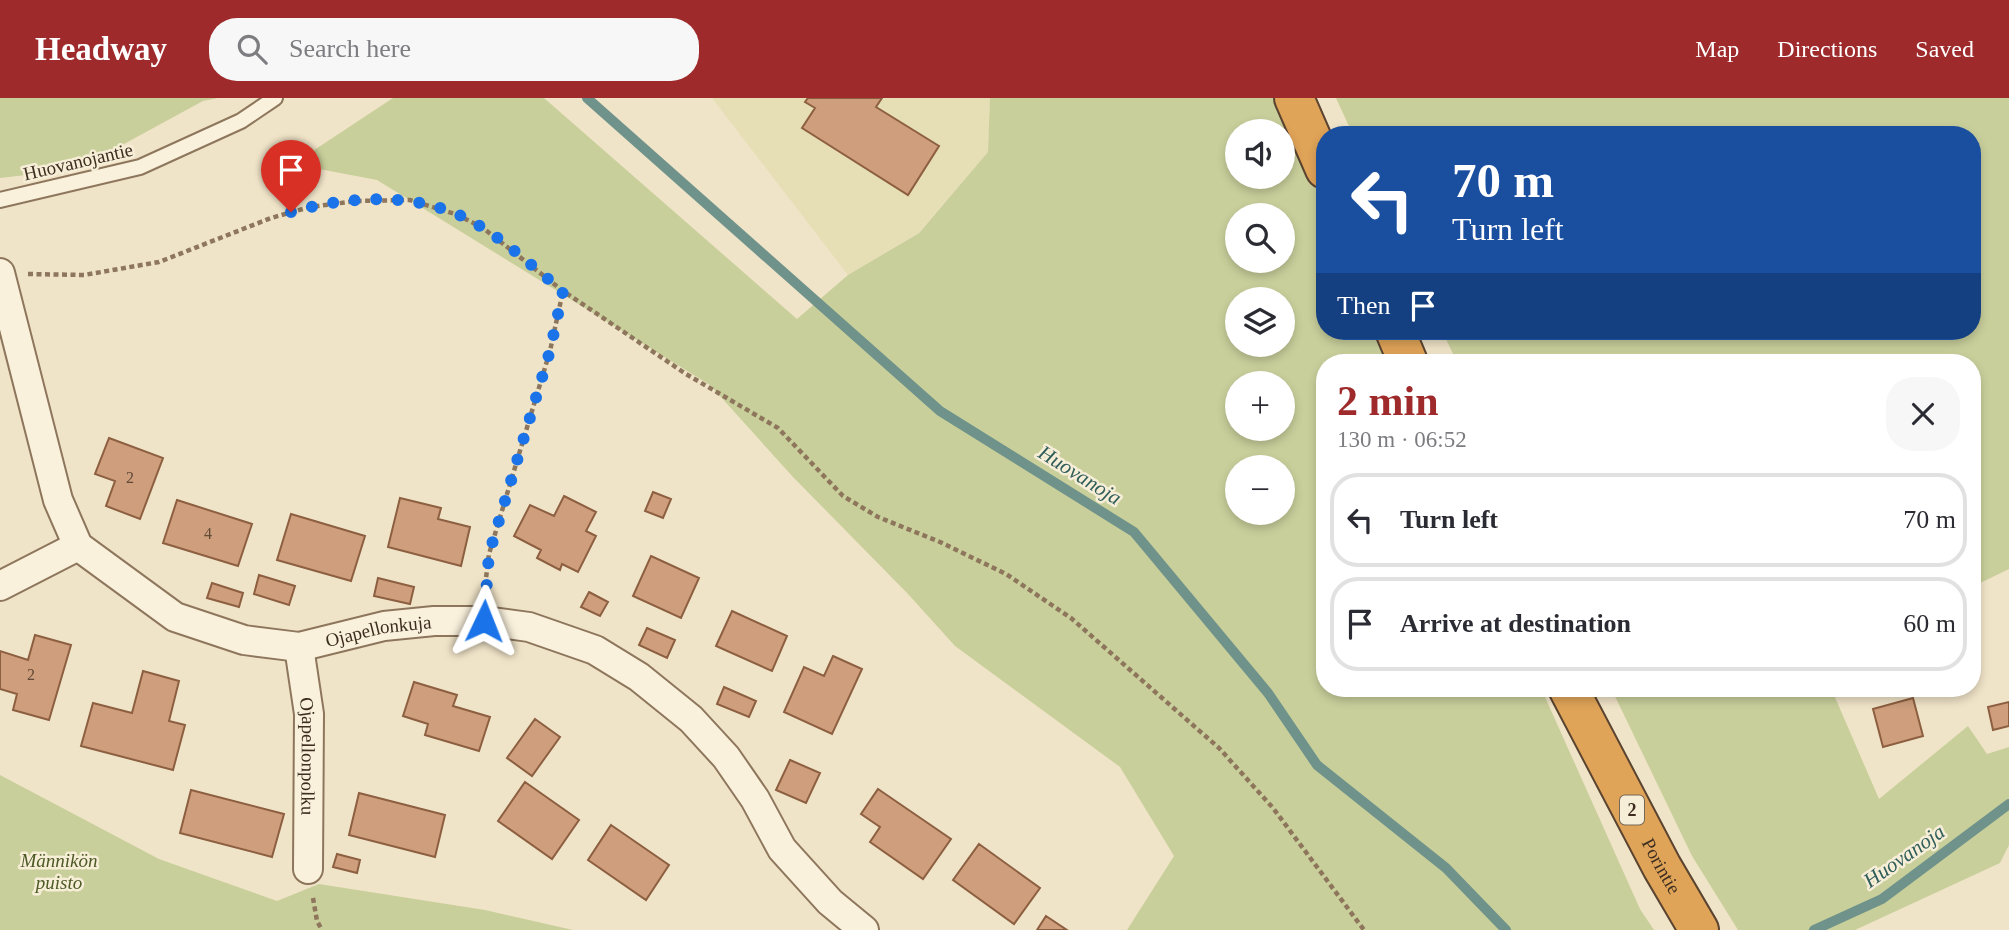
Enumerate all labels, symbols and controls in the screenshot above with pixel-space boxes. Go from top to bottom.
search box [209,18,699,81]
icon: search [233,30,271,68]
text: Headway [35,31,167,67]
text: Search here [289,34,411,63]
text: Map [1695,36,1739,62]
text: Directions [1777,36,1877,62]
text: Saved [1915,36,1974,62]
map controls [1225,119,1295,525]
button: sound [1225,119,1295,189]
street label: Huovanojantie [21,139,135,184]
pin [261,140,321,212]
icon: arrive [272,151,310,189]
text: 70 m [1452,153,1554,208]
icon: left [1337,154,1428,245]
button: search [1225,203,1295,273]
text: Turn left [1452,211,1564,247]
button: layers [1225,287,1295,357]
icon: arrive [1404,287,1442,325]
text: Then [1337,291,1390,320]
button: + [1225,371,1295,441]
button: close [1886,377,1960,451]
text: 2 min [1337,378,1439,424]
text: 130 m · 06:52 [1337,427,1467,452]
water label: Huovanoja [1033,440,1126,510]
button: − [1225,455,1295,525]
house number: 2 [126,469,134,486]
icon: left [1341,501,1379,539]
text: Turn left [1400,505,1498,534]
text: 70 m [1903,505,1956,534]
house number: 4 [204,525,212,542]
position arrow [447,584,521,658]
icon: arrive [1341,605,1379,643]
text: Arrive at destination [1400,609,1631,638]
text: 60 m [1903,609,1956,638]
street label: Ojapellonkuja [323,611,433,651]
house number: 2 [27,666,35,683]
street label: Ojapellonpolku [296,696,319,816]
road number: 2 [1620,796,1644,824]
water label: Huovanoja [1858,819,1949,893]
street label: Porintie [1638,835,1685,898]
park label: Männikön puisto [19,850,98,893]

